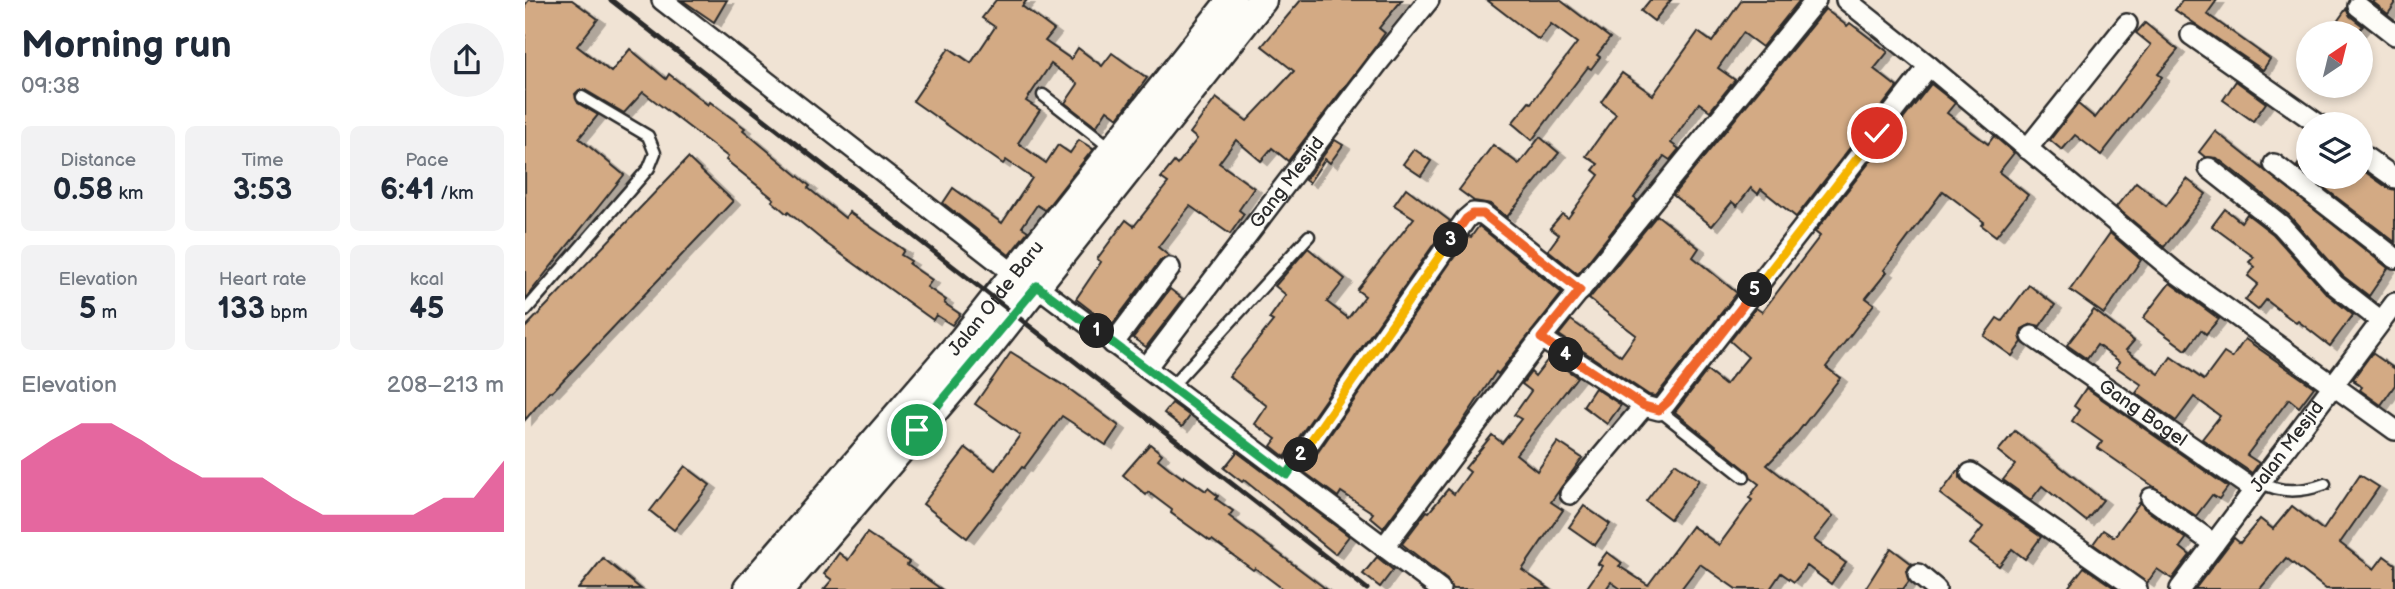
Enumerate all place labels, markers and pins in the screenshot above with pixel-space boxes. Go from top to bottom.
pin [1847,103,1907,163]
pin: 3 [1433,222,1469,258]
pin: 5 [1737,272,1773,308]
pin: 1 [1079,314,1115,348]
pin: 4 [1549,338,1583,372]
pin [887,400,947,460]
pin: 2 [1283,438,1319,472]

